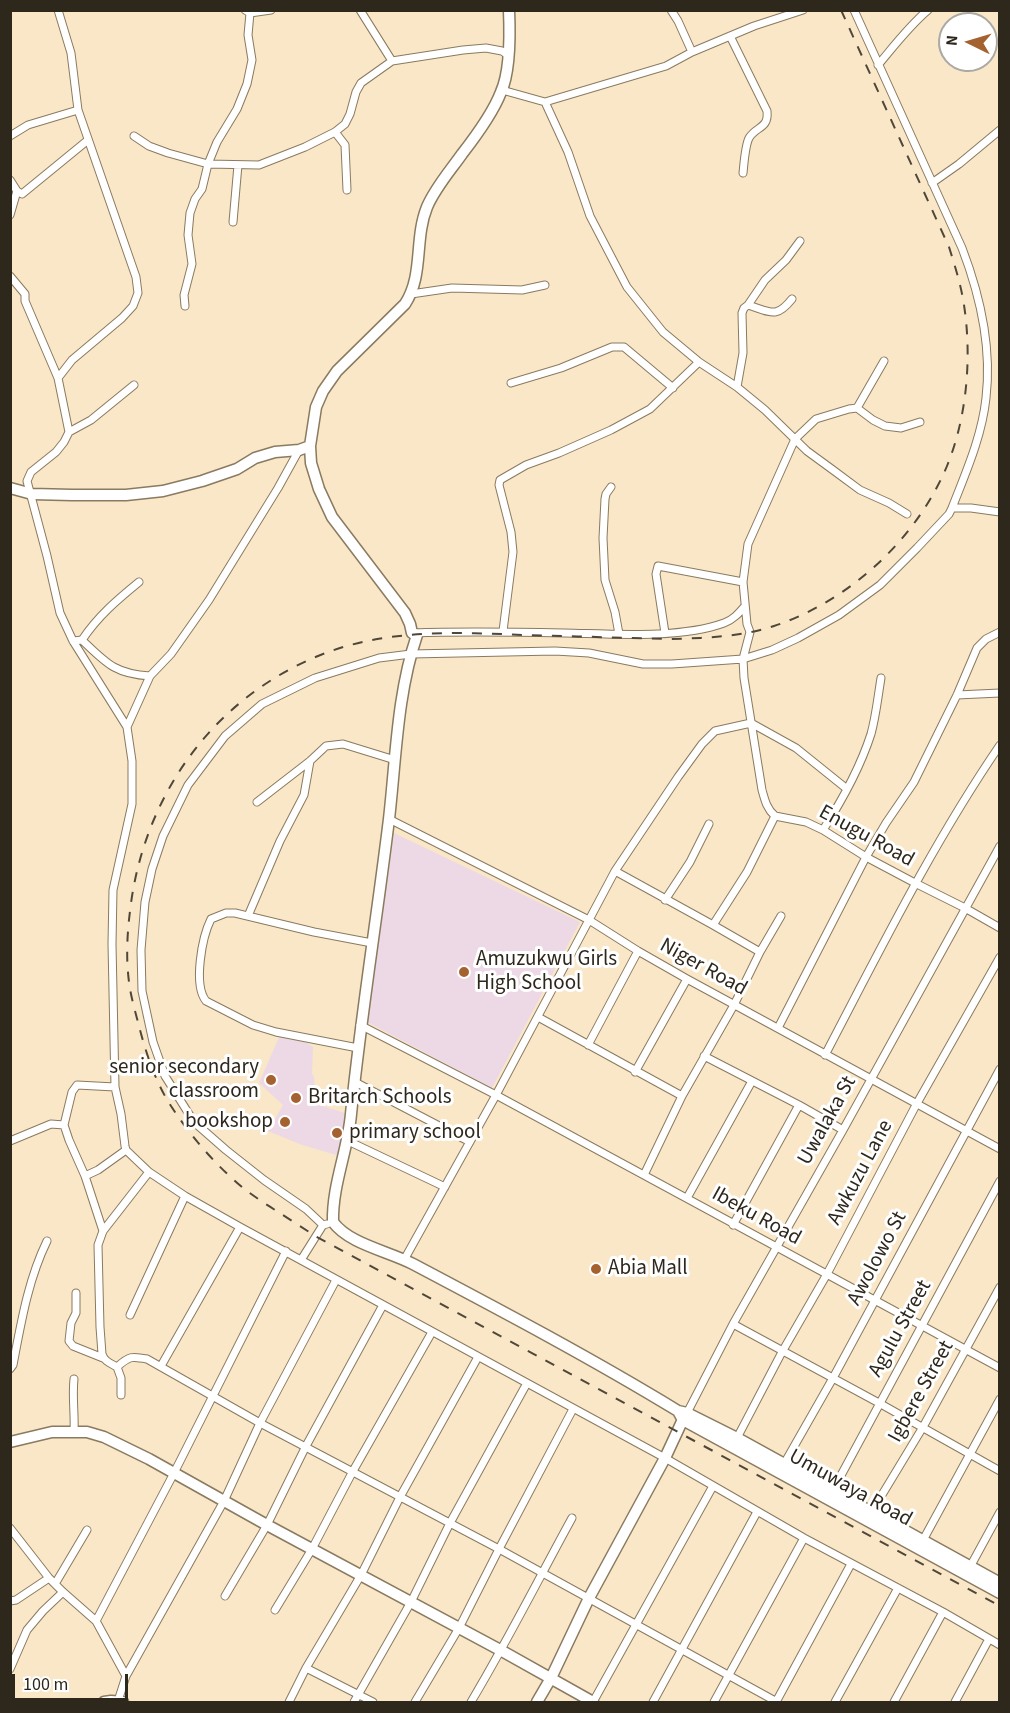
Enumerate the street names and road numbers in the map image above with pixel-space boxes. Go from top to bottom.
street label: Enugu Road [814,800,918,874]
street label: Niger Road [655,934,751,1002]
street label: Uwalaka St [793,1072,863,1170]
street label: Awkuzu Lane [823,1116,899,1230]
street label: Ibeku Road [707,1182,805,1252]
street label: Awolowo St [843,1208,913,1310]
street label: Agulu Street [864,1276,938,1382]
street label: Igbere Street [884,1337,960,1447]
street label: Umuwaya Road [784,1445,916,1533]

